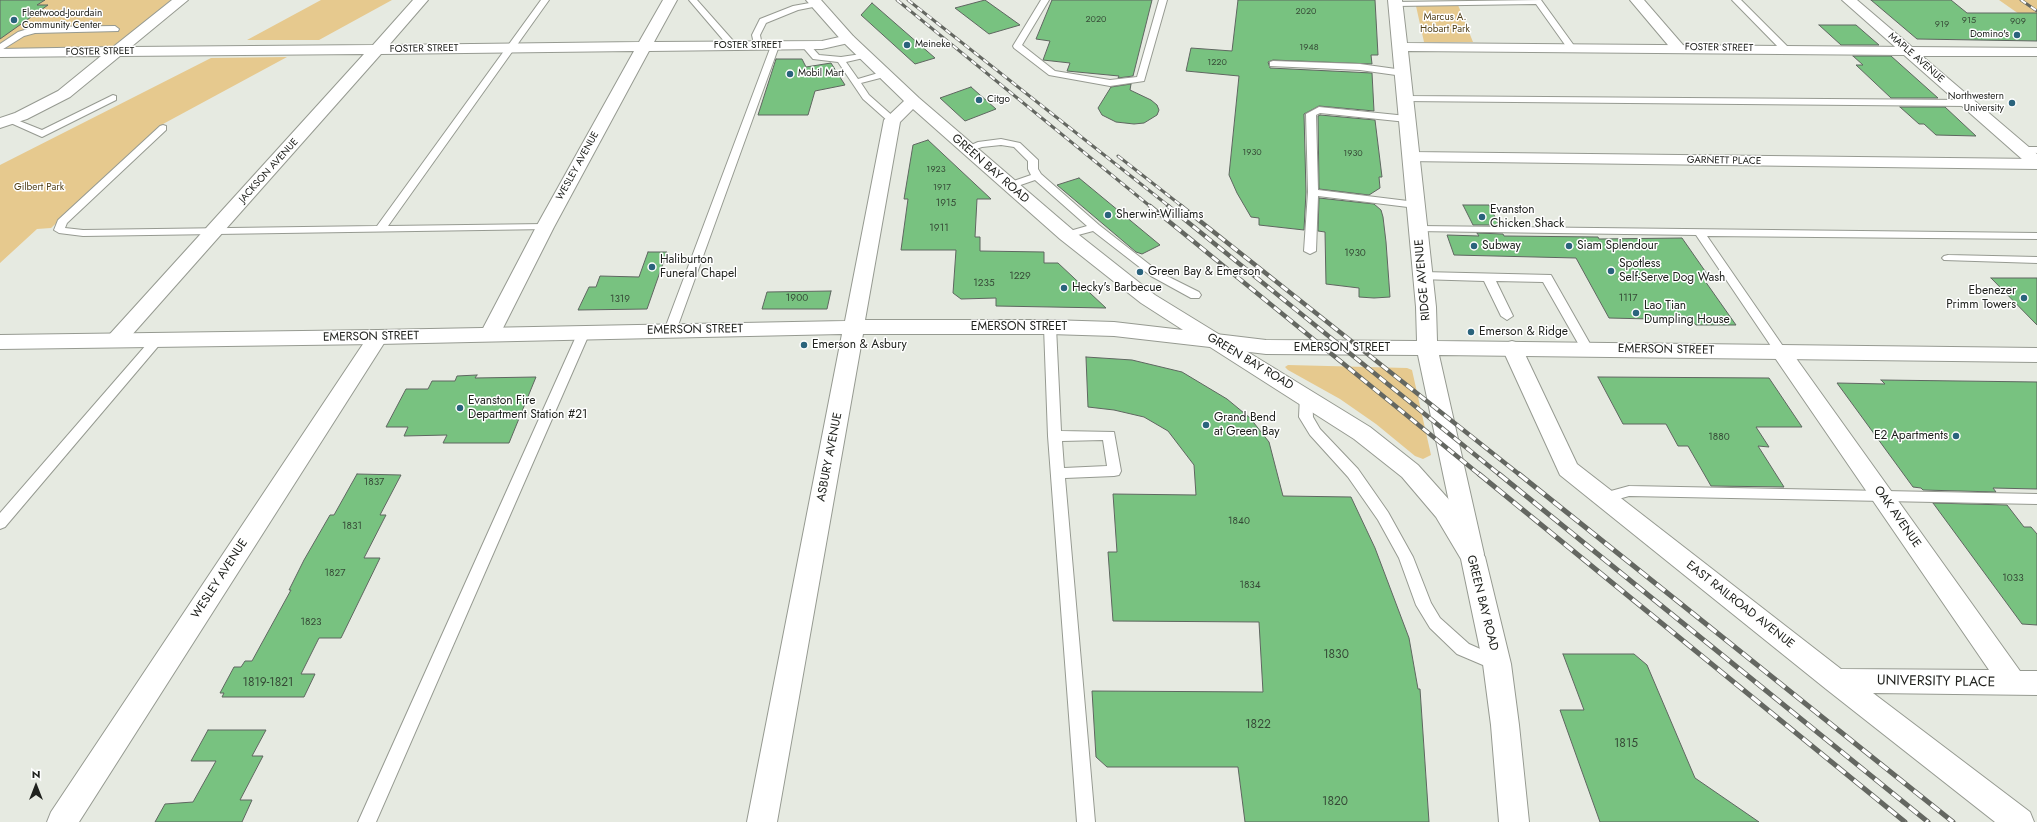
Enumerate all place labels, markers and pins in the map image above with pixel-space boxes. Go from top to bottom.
place label: Fleetwood-Jourdain Community Center [22,8,102,32]
marker: Fleetwood-Jourdain Community Center [9,15,19,25]
place label: Domino's [1970,29,2009,41]
marker: Domino's [2012,30,2022,40]
place label: Meineke [915,39,951,51]
marker: Meineke [902,40,912,50]
place label: Mobil Mart [798,68,844,80]
marker: Mobil Mart [785,69,795,79]
place label: Northwestern University [1948,91,2004,114]
place label: Citgo [987,94,1010,106]
marker: Citgo [974,95,984,105]
marker: Northwestern University [2007,98,2017,108]
place label: Evanston Chicken Shack [1490,203,1564,231]
place label: Sherwin-Williams [1116,208,1203,222]
marker: Sherwin-Williams [1103,210,1113,220]
marker: Evanston Chicken Shack [1477,212,1487,222]
place label: Subway [1482,239,1521,253]
place label: Siam Splendour [1577,239,1658,253]
marker: Subway [1469,241,1479,251]
marker: Siam Splendour [1564,241,1574,251]
place label: Haliburton Funeral Chapel [660,253,737,281]
place label: Spotless Self-Serve Dog Wash [1619,257,1725,285]
marker: Haliburton Funeral Chapel [647,262,657,272]
place label: Green Bay & Emerson [1148,265,1260,279]
marker: Spotless Self-Serve Dog Wash [1606,266,1616,276]
marker: Green Bay & Emerson [1135,267,1145,277]
place label: Hecky's Barbecue [1072,281,1162,295]
marker: Hecky's Barbecue [1059,283,1069,293]
place label: Ebenezer Primm Towers [1946,284,2016,312]
marker: Ebenezer Primm Towers [2019,293,2029,303]
place label: Lao Tian Dumpling House [1644,299,1730,327]
marker: Lao Tian Dumpling House [1631,308,1641,318]
place label: Emerson & Ridge [1479,325,1568,339]
marker: Emerson & Ridge [1466,327,1476,337]
place label: Emerson & Asbury [812,338,907,352]
marker: Emerson & Asbury [799,340,809,350]
place label: Evanston Fire Department Station #21 [468,394,587,422]
marker: Evanston Fire Department Station #21 [455,403,465,413]
place label: Grand Bend at Green Bay [1214,411,1279,439]
marker: Grand Bend at Green Bay [1201,420,1211,430]
place label: E2 Apartments [1874,429,1948,443]
marker: E2 Apartments [1951,431,1961,441]

